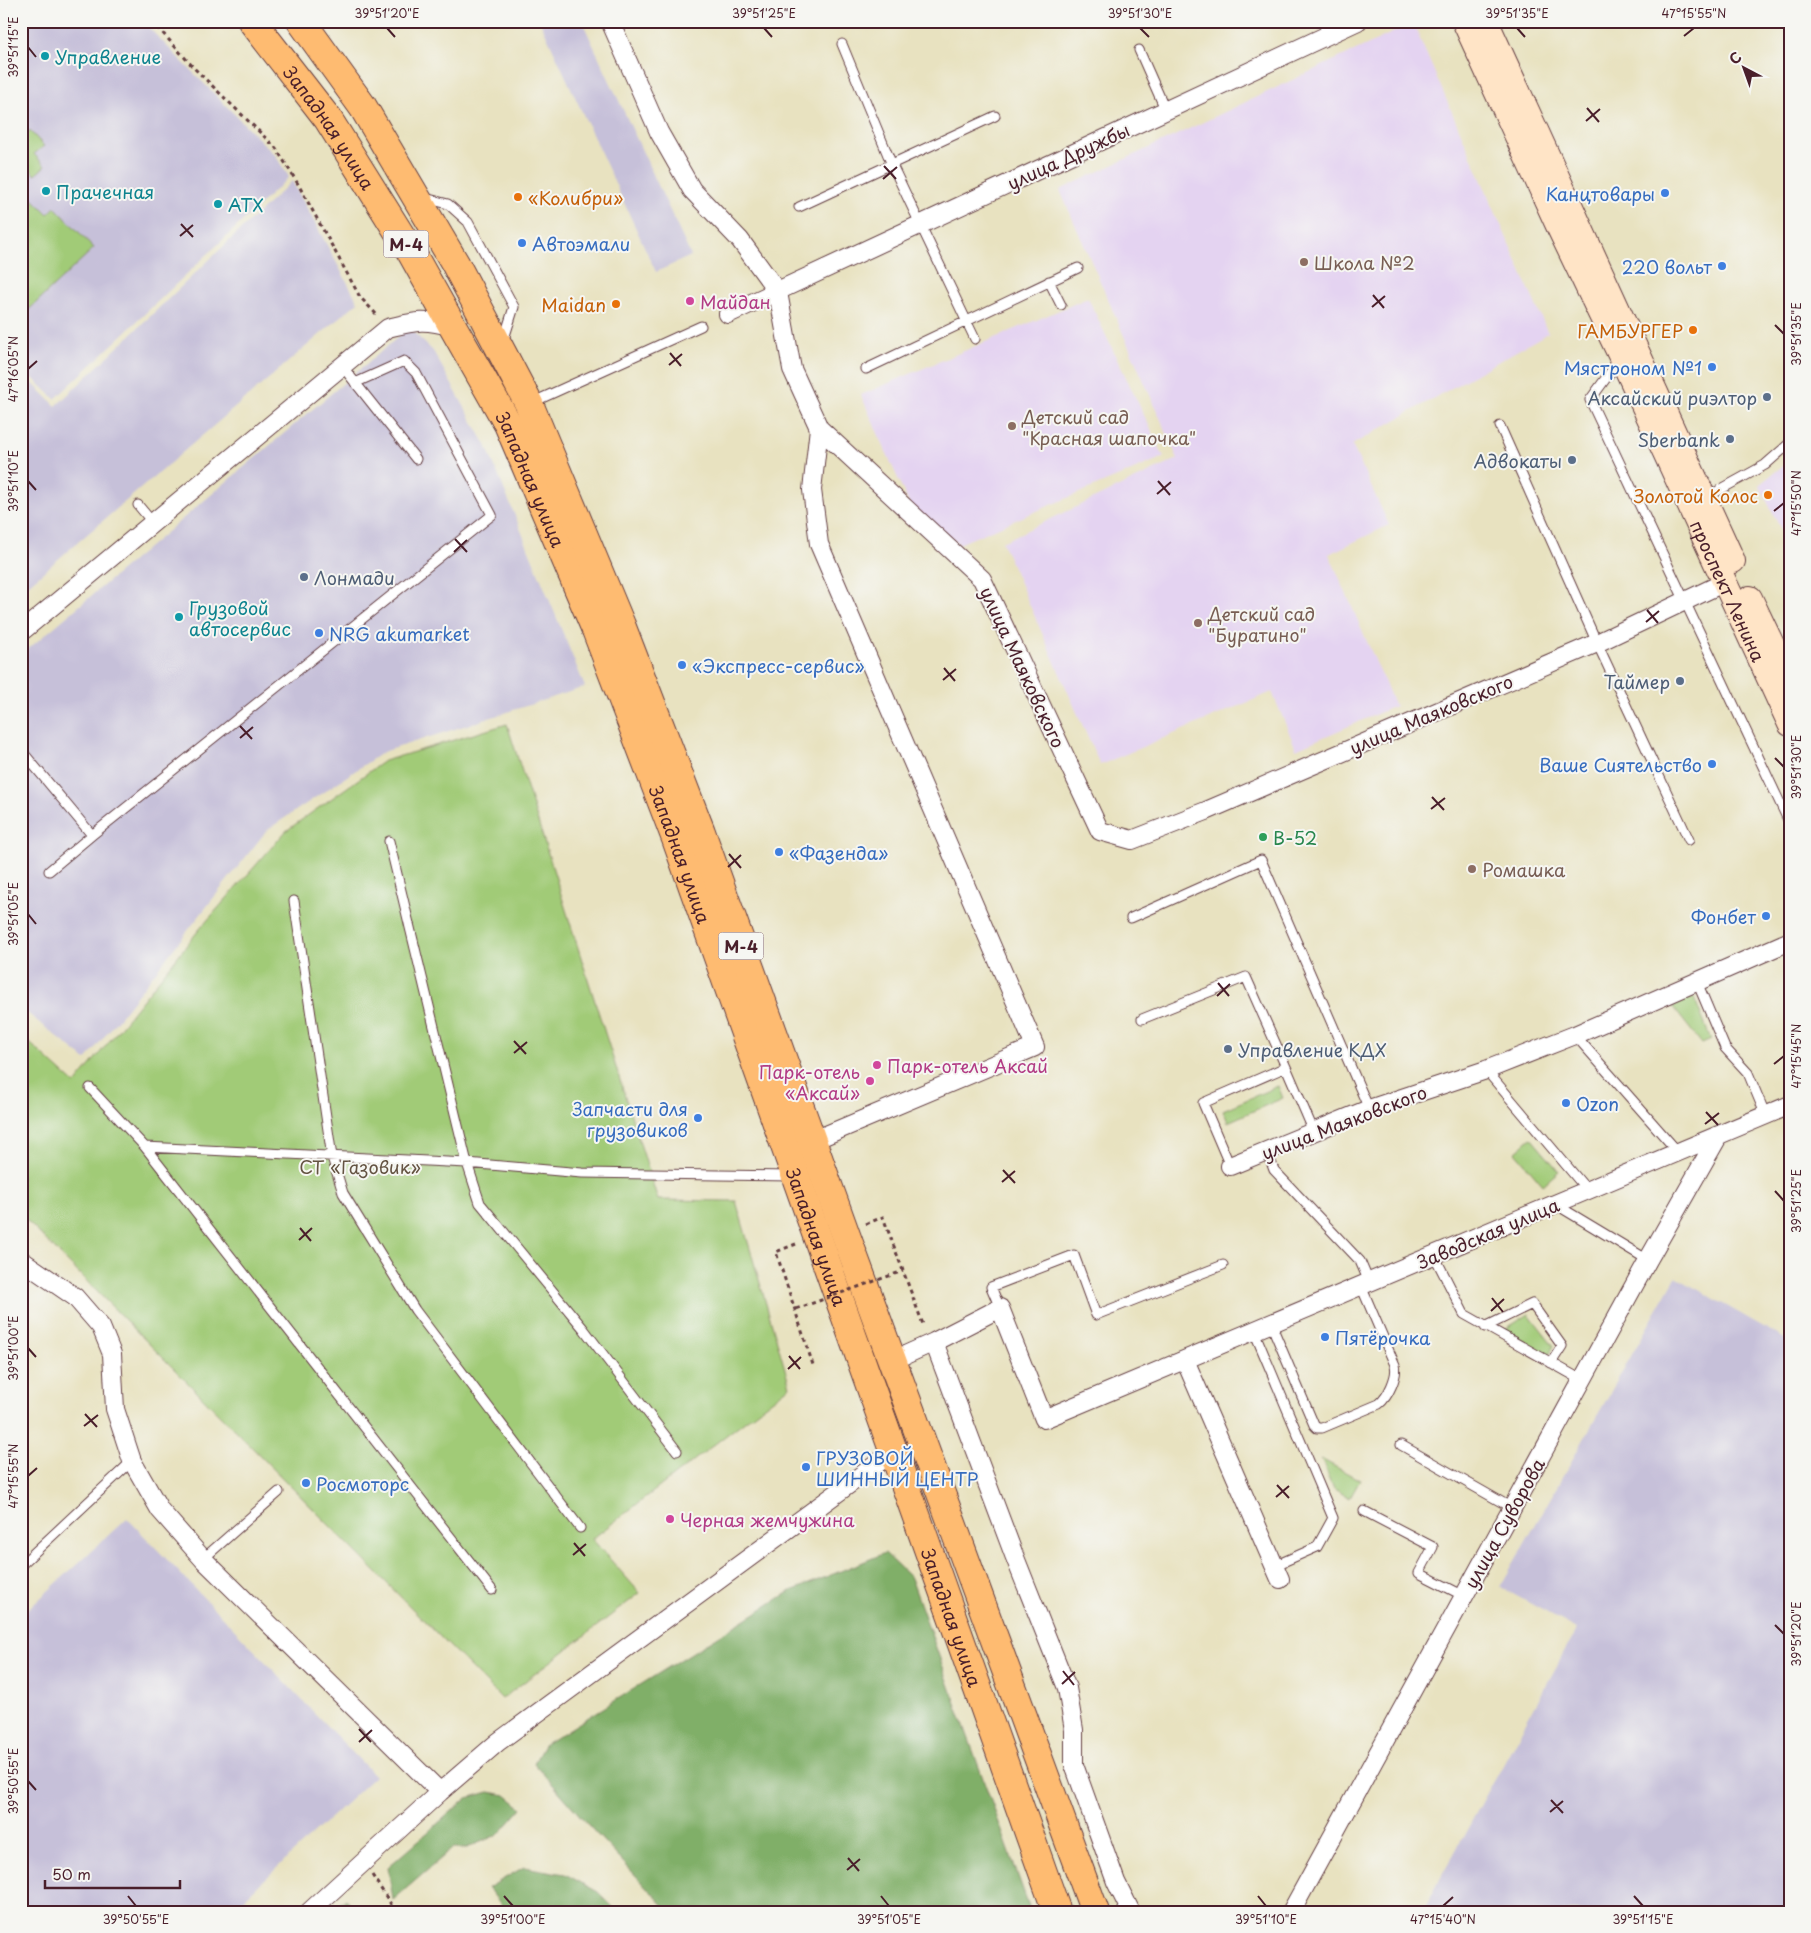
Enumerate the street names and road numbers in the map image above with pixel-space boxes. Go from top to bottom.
street label: Западная улица [278,60,382,195]
street label: улица Дружбы [1002,116,1134,196]
road number: М-4 [384,230,428,258]
street label: Западная улица [490,406,573,552]
street label: проспект Ленина [1684,515,1773,666]
street label: улица Маяковского [974,582,1072,752]
street label: улица Маяковского [1345,667,1517,761]
street label: Западная улица [643,781,719,928]
road number: М-4 [718,932,764,959]
street label: улица Маяковского [1257,1078,1431,1166]
street label: Западная улица [780,1164,854,1310]
street label: Заводская улица [1413,1191,1564,1275]
street label: улица Суворова [1457,1452,1551,1593]
street label: Западная улица [915,1544,990,1691]

